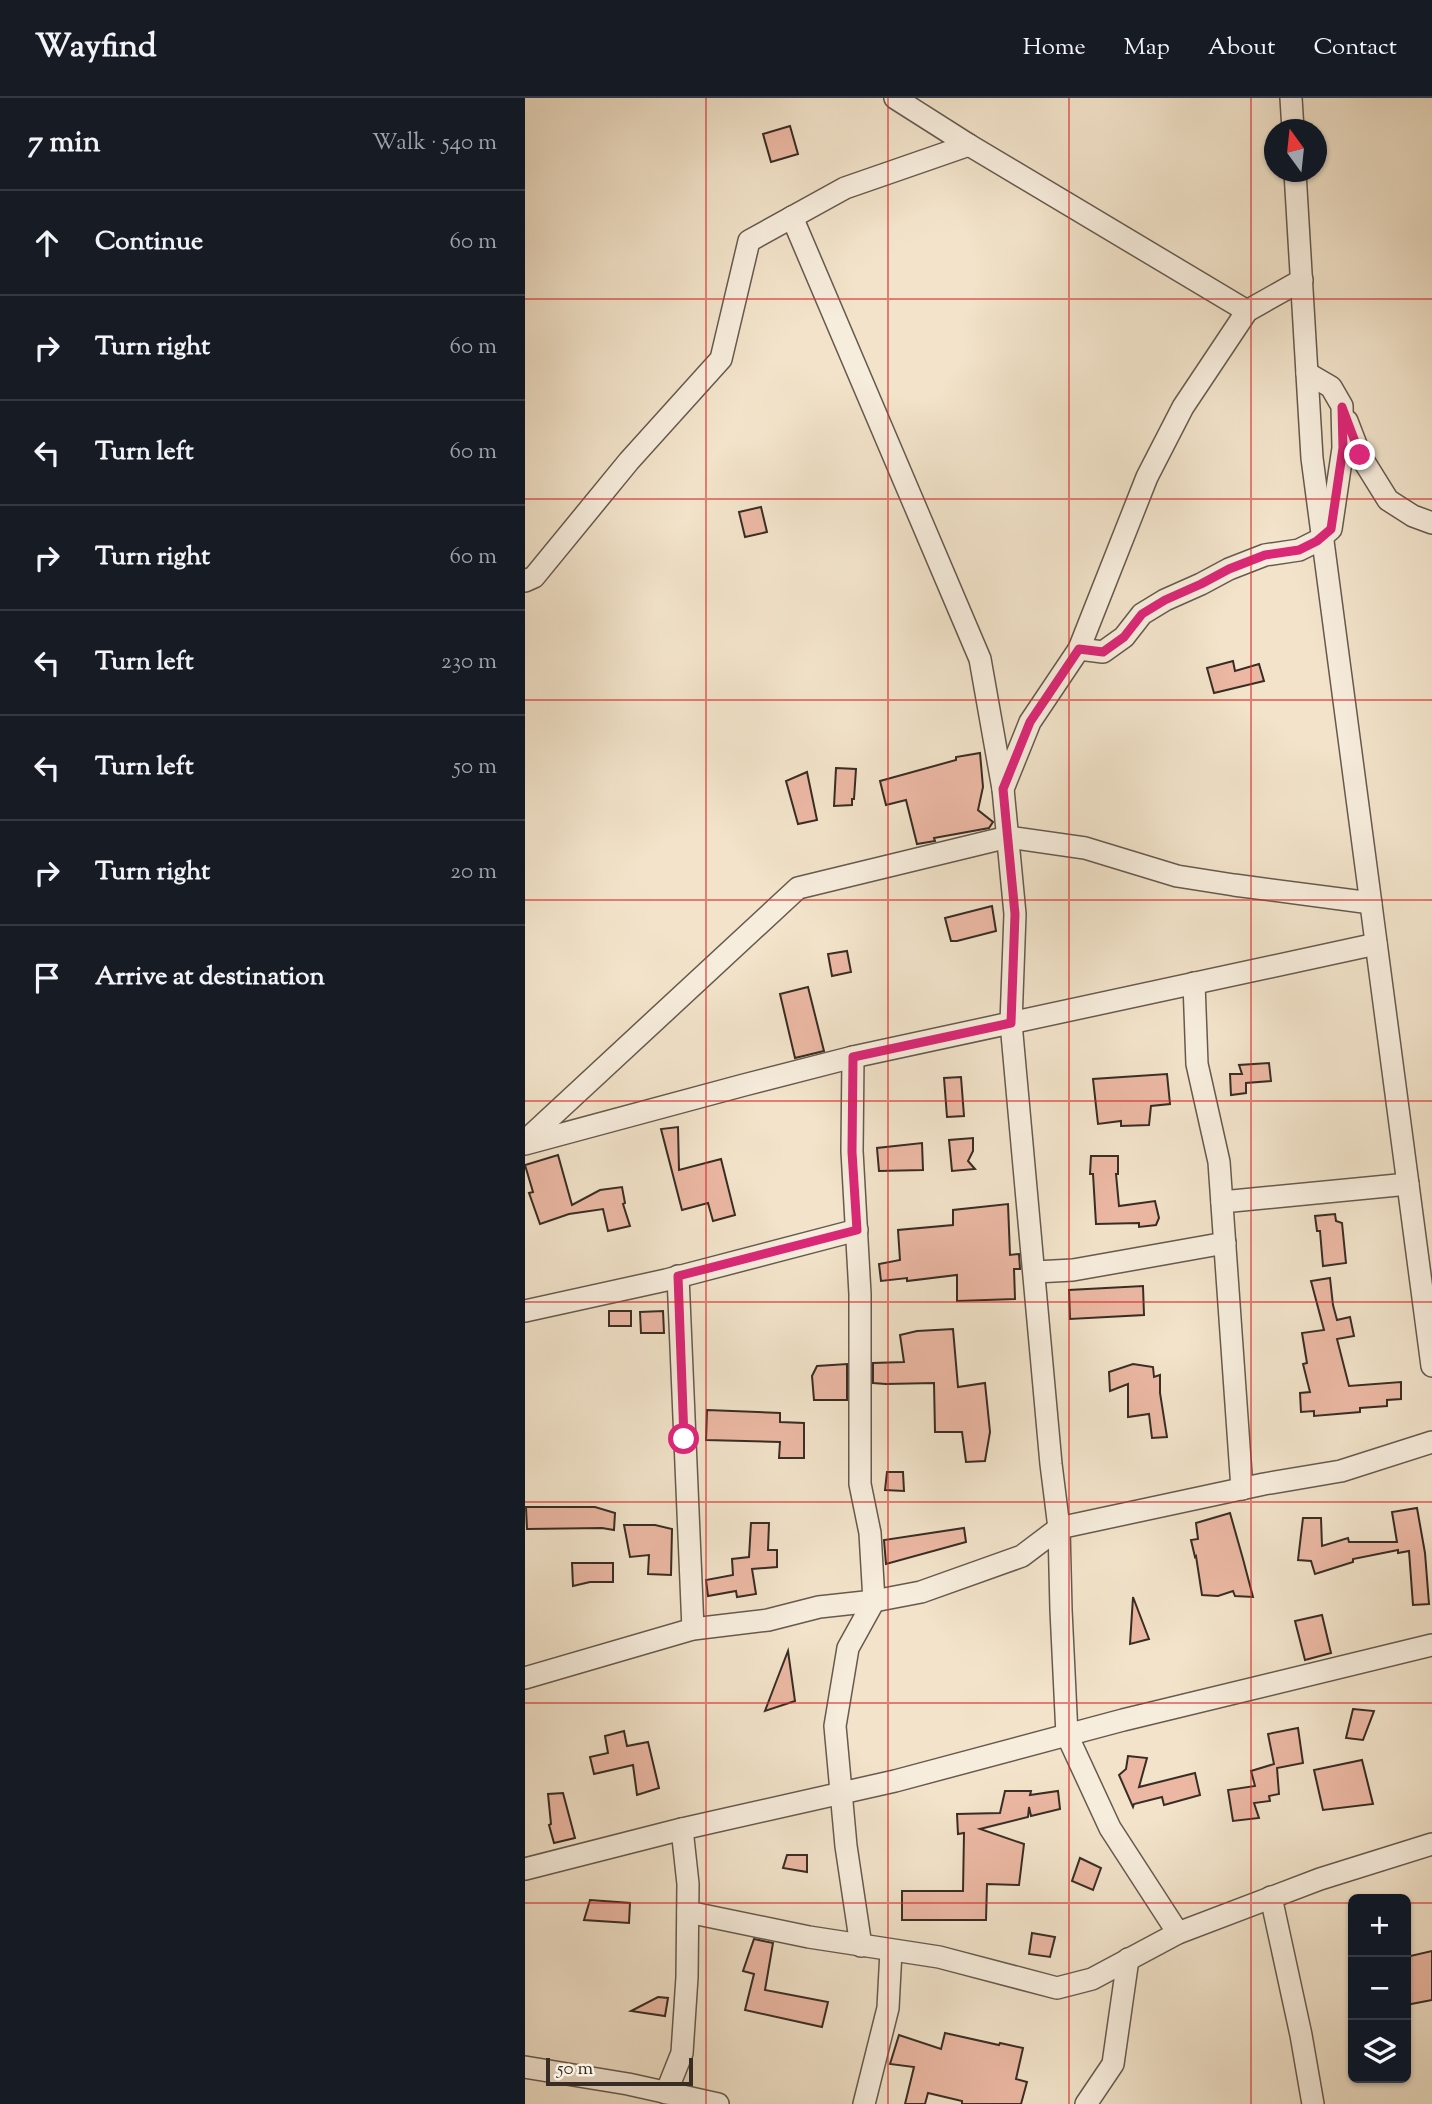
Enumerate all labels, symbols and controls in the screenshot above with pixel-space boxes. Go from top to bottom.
text: Wayfind [35,24,157,72]
text: Home [1023,31,1086,65]
text: Map [1124,31,1170,65]
text: About [1208,31,1275,65]
text: Contact [1313,31,1397,65]
north arrow [1264,119,1327,182]
text: 7 min [28,122,100,165]
text: Walk · 540 m [372,127,497,160]
icon: ahead [28,224,66,262]
text: Continue [95,224,203,261]
text: 60 m [449,226,497,259]
icon: right [28,329,66,367]
text: Turn right [95,329,210,366]
text: 60 m [449,331,497,364]
icon: left [28,434,66,472]
text: Turn left [95,434,194,471]
text: 60 m [449,436,497,469]
route end [1344,439,1375,470]
icon: right [28,539,66,577]
text: Turn right [95,539,210,576]
text: 60 m [449,541,497,574]
icon: left [28,644,66,682]
text: Turn left [95,644,194,681]
text: 230 m [441,646,497,679]
icon: left [28,749,66,787]
text: Turn left [95,749,194,786]
text: 50 m [453,751,497,784]
icon: right [28,854,66,892]
text: Turn right [95,854,210,891]
text: 20 m [450,856,497,889]
icon: arrive [28,959,66,997]
text: Arrive at destination [95,959,325,996]
route start [668,1423,699,1454]
map controls [1348,1894,1411,2083]
button: + [1348,1894,1411,1957]
button: − [1348,1957,1411,2020]
button: layers [1348,2020,1411,2083]
scale bar [546,2055,693,2087]
text: 50 m [557,2056,593,2083]

